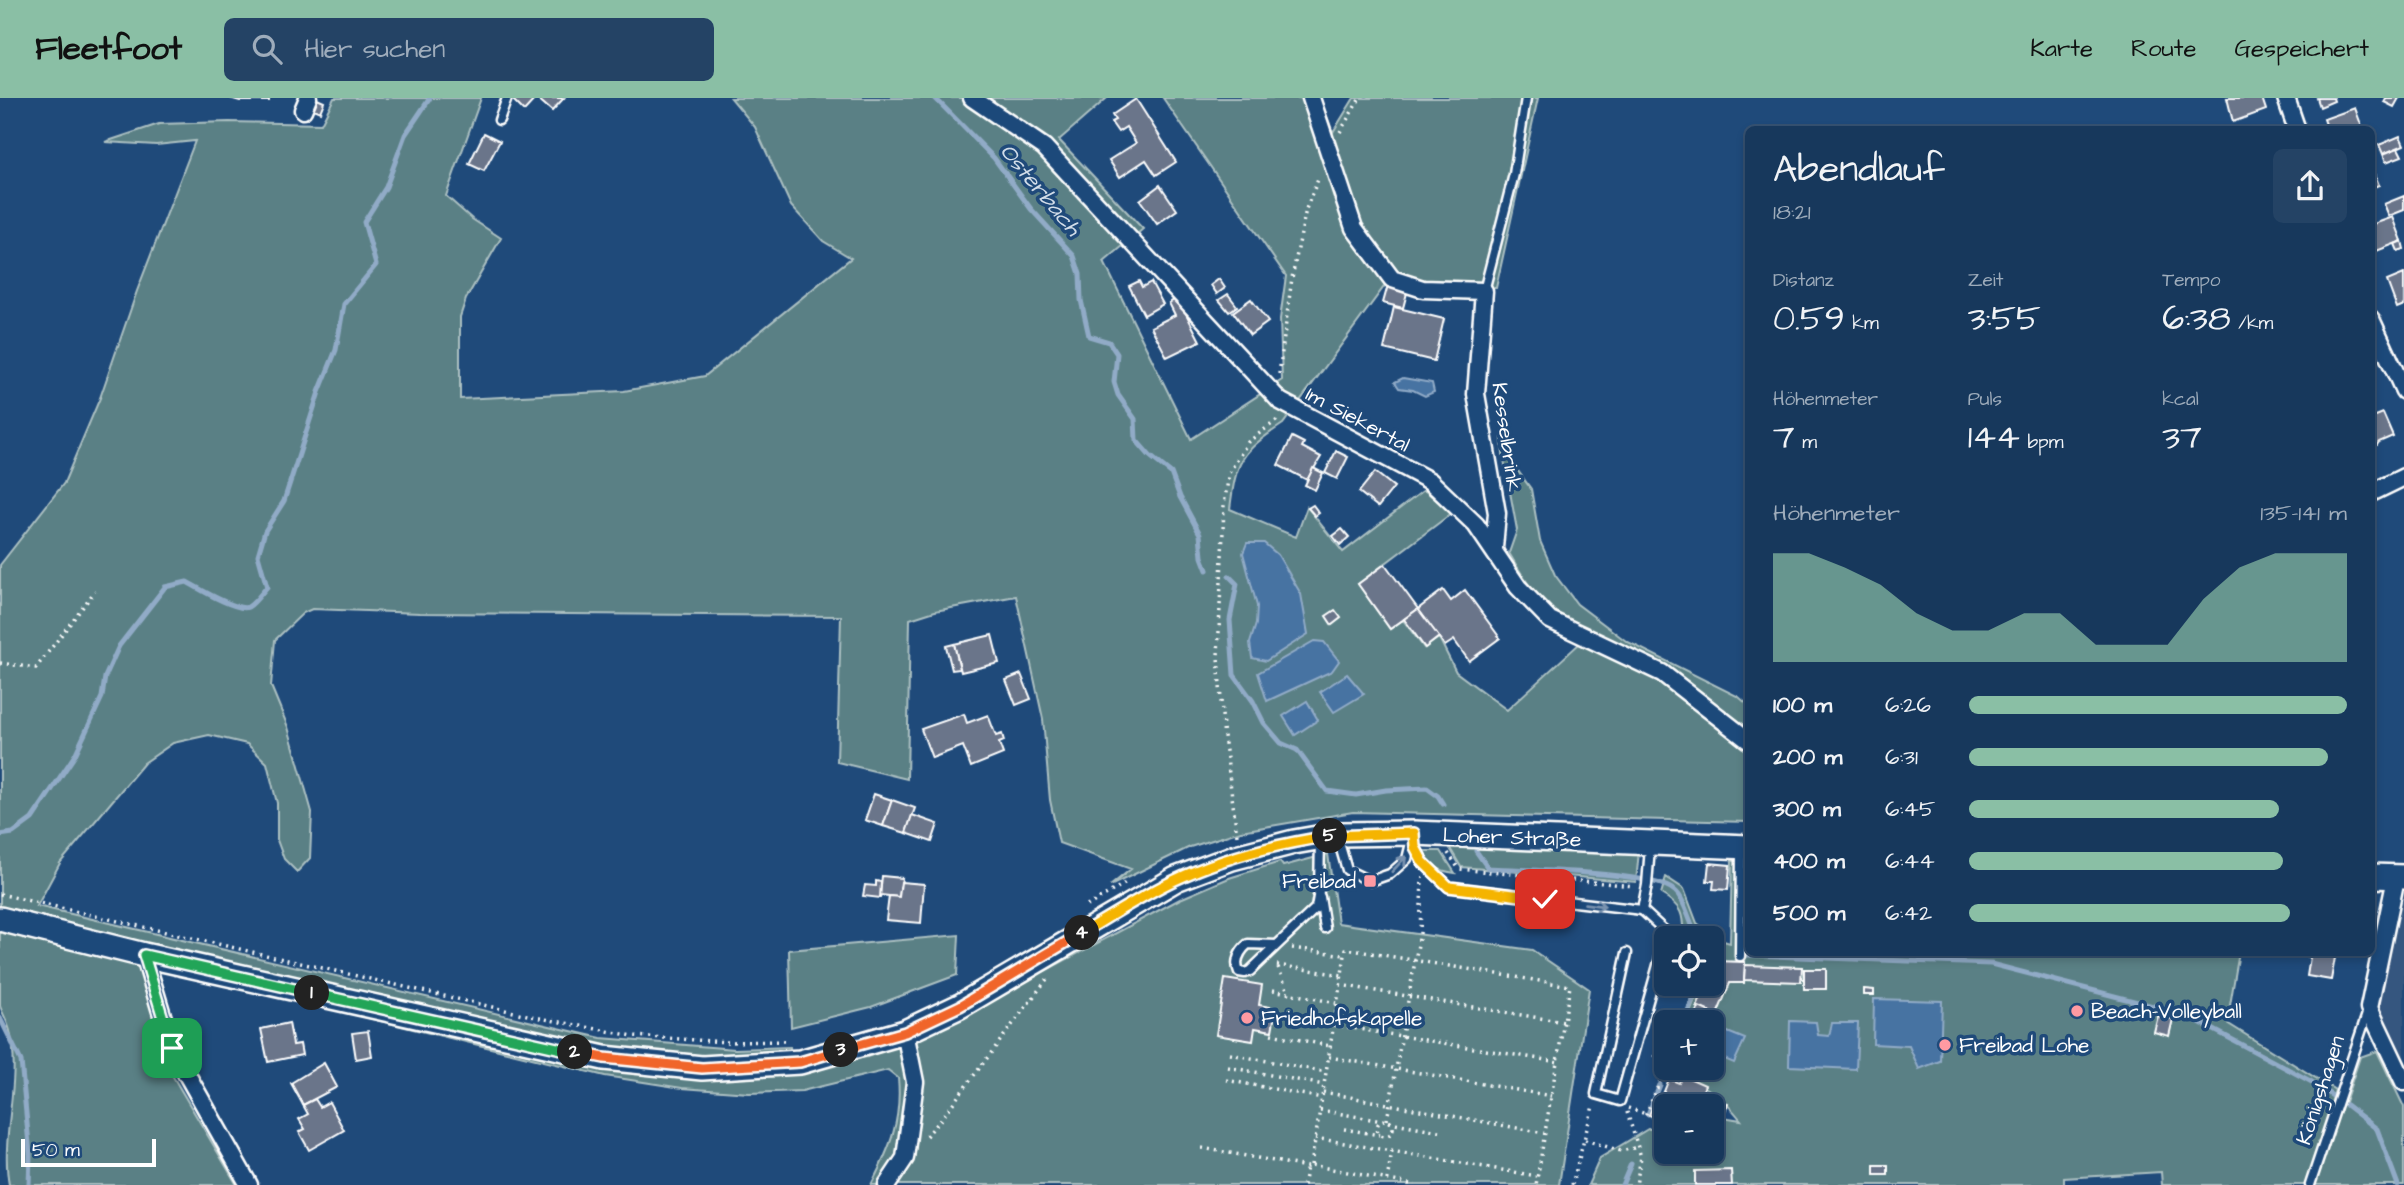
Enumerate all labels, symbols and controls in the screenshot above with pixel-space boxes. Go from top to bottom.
search box [224,18,714,81]
text: Fleetfoot [35,26,182,72]
icon: search [248,30,286,68]
text: Hier suchen [304,31,445,67]
text: Karte [2030,32,2093,66]
text: Route [2131,32,2196,66]
text: Gespeichert [2234,32,2369,66]
water label: Osterbach [992,136,1090,244]
text: Abendlauf [1773,144,1945,196]
button: share [2273,149,2347,223]
text: 18:21 [1773,196,1811,228]
text: Distanz [1773,267,1834,294]
text: Zeit [1968,267,2003,294]
text: Tempo [2162,267,2221,294]
text: 0.59 [1773,294,1845,343]
text: 3:55 [1968,294,2041,343]
text: 6:38 [2162,294,2231,343]
text: km [1845,310,1879,337]
text: /km [2231,310,2273,337]
street label: Im Siekertal [1300,380,1415,459]
street label: Kesselbrink [1485,381,1529,494]
text: Höhenmeter [1773,386,1878,413]
text: Puls [1968,386,2002,413]
text: kcal [2162,386,2199,413]
text: 7 [1773,413,1795,462]
text: 144 [1968,413,2020,462]
text: 37 [2162,413,2202,462]
text: m [1795,429,1817,456]
text: bpm [2020,429,2063,456]
text: Höhenmeter [1773,497,1900,529]
text: 135–141 m [2260,497,2347,529]
text: 100 m [1773,689,1832,721]
text: 6:26 [1885,689,1931,721]
text: 200 m [1773,741,1842,773]
text: 6:31 [1885,741,1918,773]
text: 300 m [1773,793,1841,825]
text: 6:45 [1885,793,1935,825]
pin: 5 [1312,818,1348,854]
street label: Loher Straße [1442,821,1582,854]
text: 5 [1323,822,1336,849]
text: 400 m [1773,845,1845,877]
text: 6:44 [1885,845,1935,877]
one-way arrow [1391,855,1407,873]
place label: Freibad [1282,867,1356,896]
pin [1515,869,1575,929]
marker: Freibad [1362,873,1378,889]
icon: check [1526,880,1564,918]
text: 500 m [1773,897,1845,929]
text: 6:42 [1885,897,1932,929]
one-way arrow [1583,898,1606,911]
pin: 4 [1064,916,1100,950]
text: 4 [1075,919,1088,946]
map controls [1654,926,1724,1164]
button: locate [1654,926,1724,996]
pin: 1 [294,976,330,1010]
text: 1 [310,979,313,1006]
place label: Beach-Volleyball [2091,997,2242,1028]
marker: Beach-Volleyball [2069,1003,2085,1019]
place label: Friedhofskapelle [1261,1004,1422,1034]
marker: Friedhofskapelle [1239,1010,1255,1026]
button: + [1654,1010,1724,1080]
pin [142,1018,202,1078]
icon: arrive [153,1029,191,1067]
place label: Freibad Lohe [1959,1031,2089,1060]
pin: 3 [824,1032,858,1068]
street label: Königshagen [2289,1032,2354,1149]
pin: 2 [558,1034,592,1070]
text: 3 [836,1036,845,1063]
marker: Freibad Lohe [1937,1037,1953,1053]
text: 2 [569,1038,580,1065]
button: − [1654,1094,1724,1164]
scale bar [21,1136,156,1168]
text: 50 m [32,1137,80,1164]

